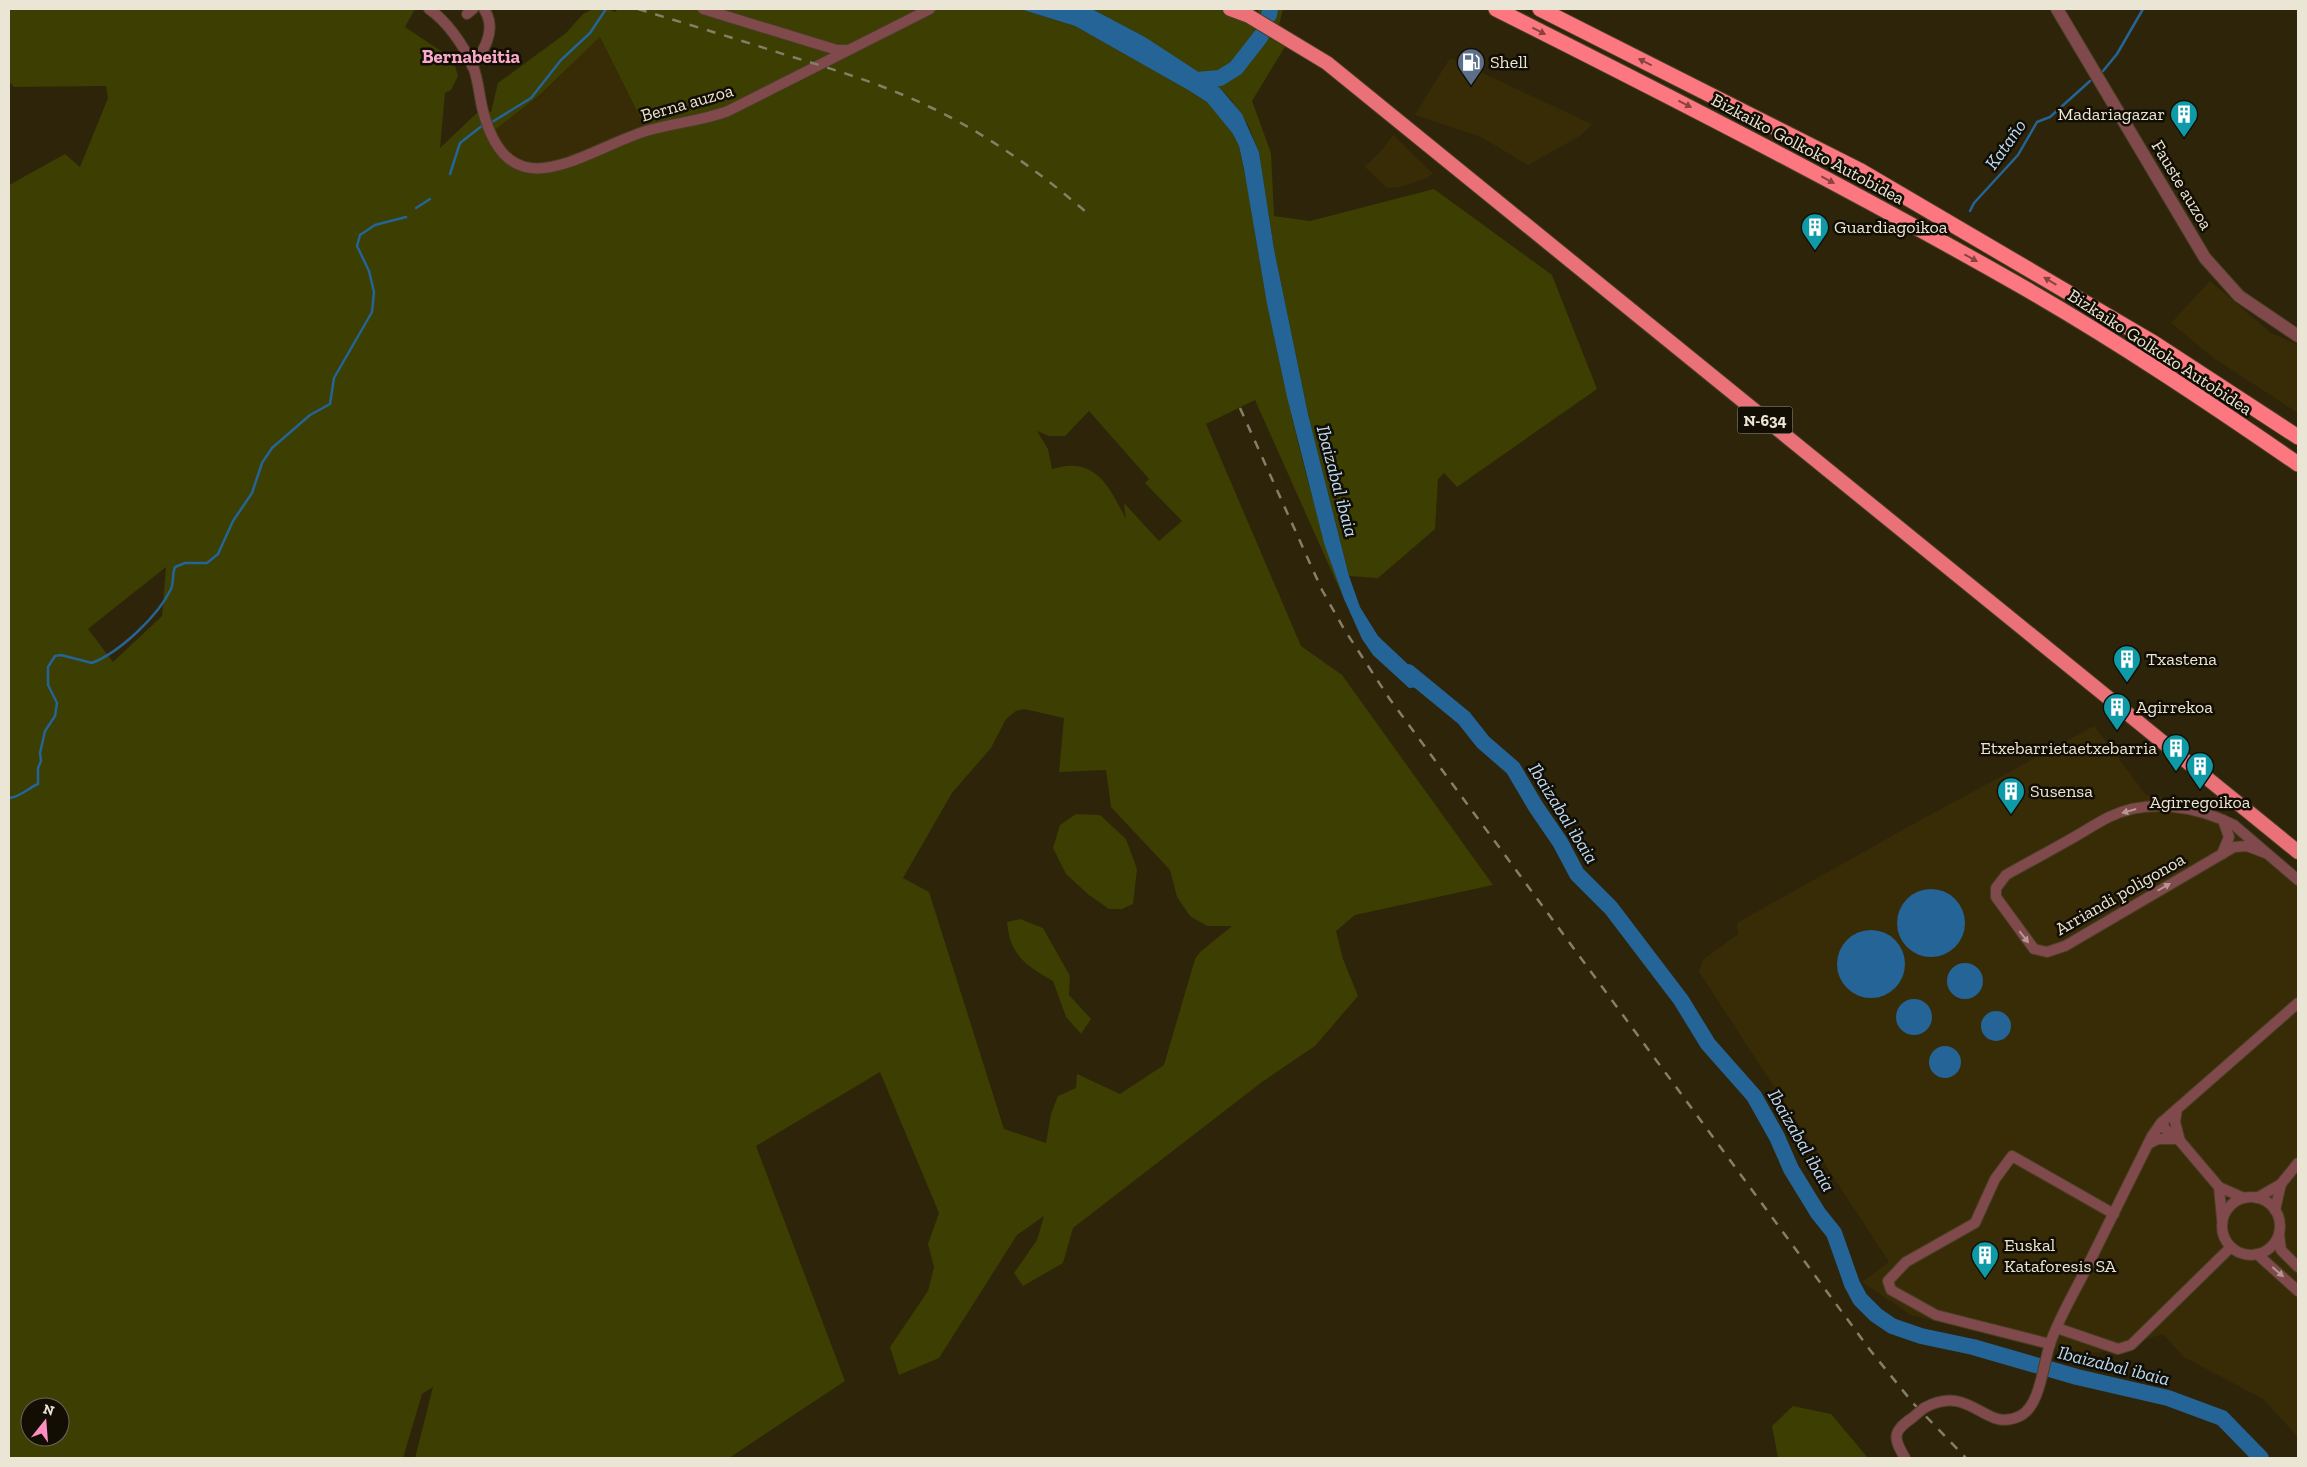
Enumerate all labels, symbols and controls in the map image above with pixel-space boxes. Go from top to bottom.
one-way arrow [1532,27,1547,35]
district label: Bernabeitia [422,45,521,68]
fuel station icon: Shell [1456,47,1486,86]
place label: Shell [1490,51,1528,73]
one-way arrow [1638,58,1653,66]
street label: Berna auzoa [638,79,736,127]
street label: Bizkaiko Golkoko Autobidea [1708,89,1909,209]
building icon: Madariagazar [2169,99,2199,138]
one-way arrow [1677,100,1692,108]
place label: Madariagazar [2058,103,2165,125]
water label: Kataño [1980,115,2031,174]
street label: Fauste auzoa [2147,136,2218,234]
one-way arrow [1821,176,1836,184]
building icon: Guardiagoikoa [1800,212,1830,251]
place label: Guardiagoikoa [1834,216,1948,238]
one-way arrow [1963,254,1978,262]
one-way arrow [2043,276,2056,285]
street label: Bizkaiko Golkoko Autobidea [2064,284,2257,420]
road number: N-634 [1738,406,1792,434]
water label: Ibaizabal ibaia [1312,423,1363,539]
building icon: Txastena [2112,644,2142,683]
place label: Txastena [2146,648,2217,670]
building icon: Agirrekoa [2102,692,2132,731]
place label: Agirrekoa [2136,696,2213,718]
building icon: Etxebarrietaetxebarria [2161,733,2191,772]
place label: Etxebarrietaetxebarria [1980,737,2157,759]
building icon: Agirregoikoa [2185,751,2215,790]
water label: Ibaizabal ibaia [1524,759,1604,868]
building icon: Susensa [1996,776,2026,815]
place label: Susensa [2030,780,2093,802]
place label: Agirregoikoa [2149,791,2251,813]
one-way arrow [2121,808,2136,816]
street label: Arriandi poligonoa [2051,848,2189,940]
one-way arrow [2157,883,2170,892]
one-way arrow [2019,930,2030,943]
water label: Ibaizabal ibaia [1763,1085,1840,1196]
place label: Euskal Kataforesis SA [2004,1234,2117,1277]
building icon: Euskal Kataforesis SA [1970,1240,2000,1279]
one-way arrow [2272,1266,2284,1277]
water label: Ibaizabal ibaia [2056,1340,2172,1390]
north arrow [20,1397,70,1447]
text: N [41,1400,57,1420]

